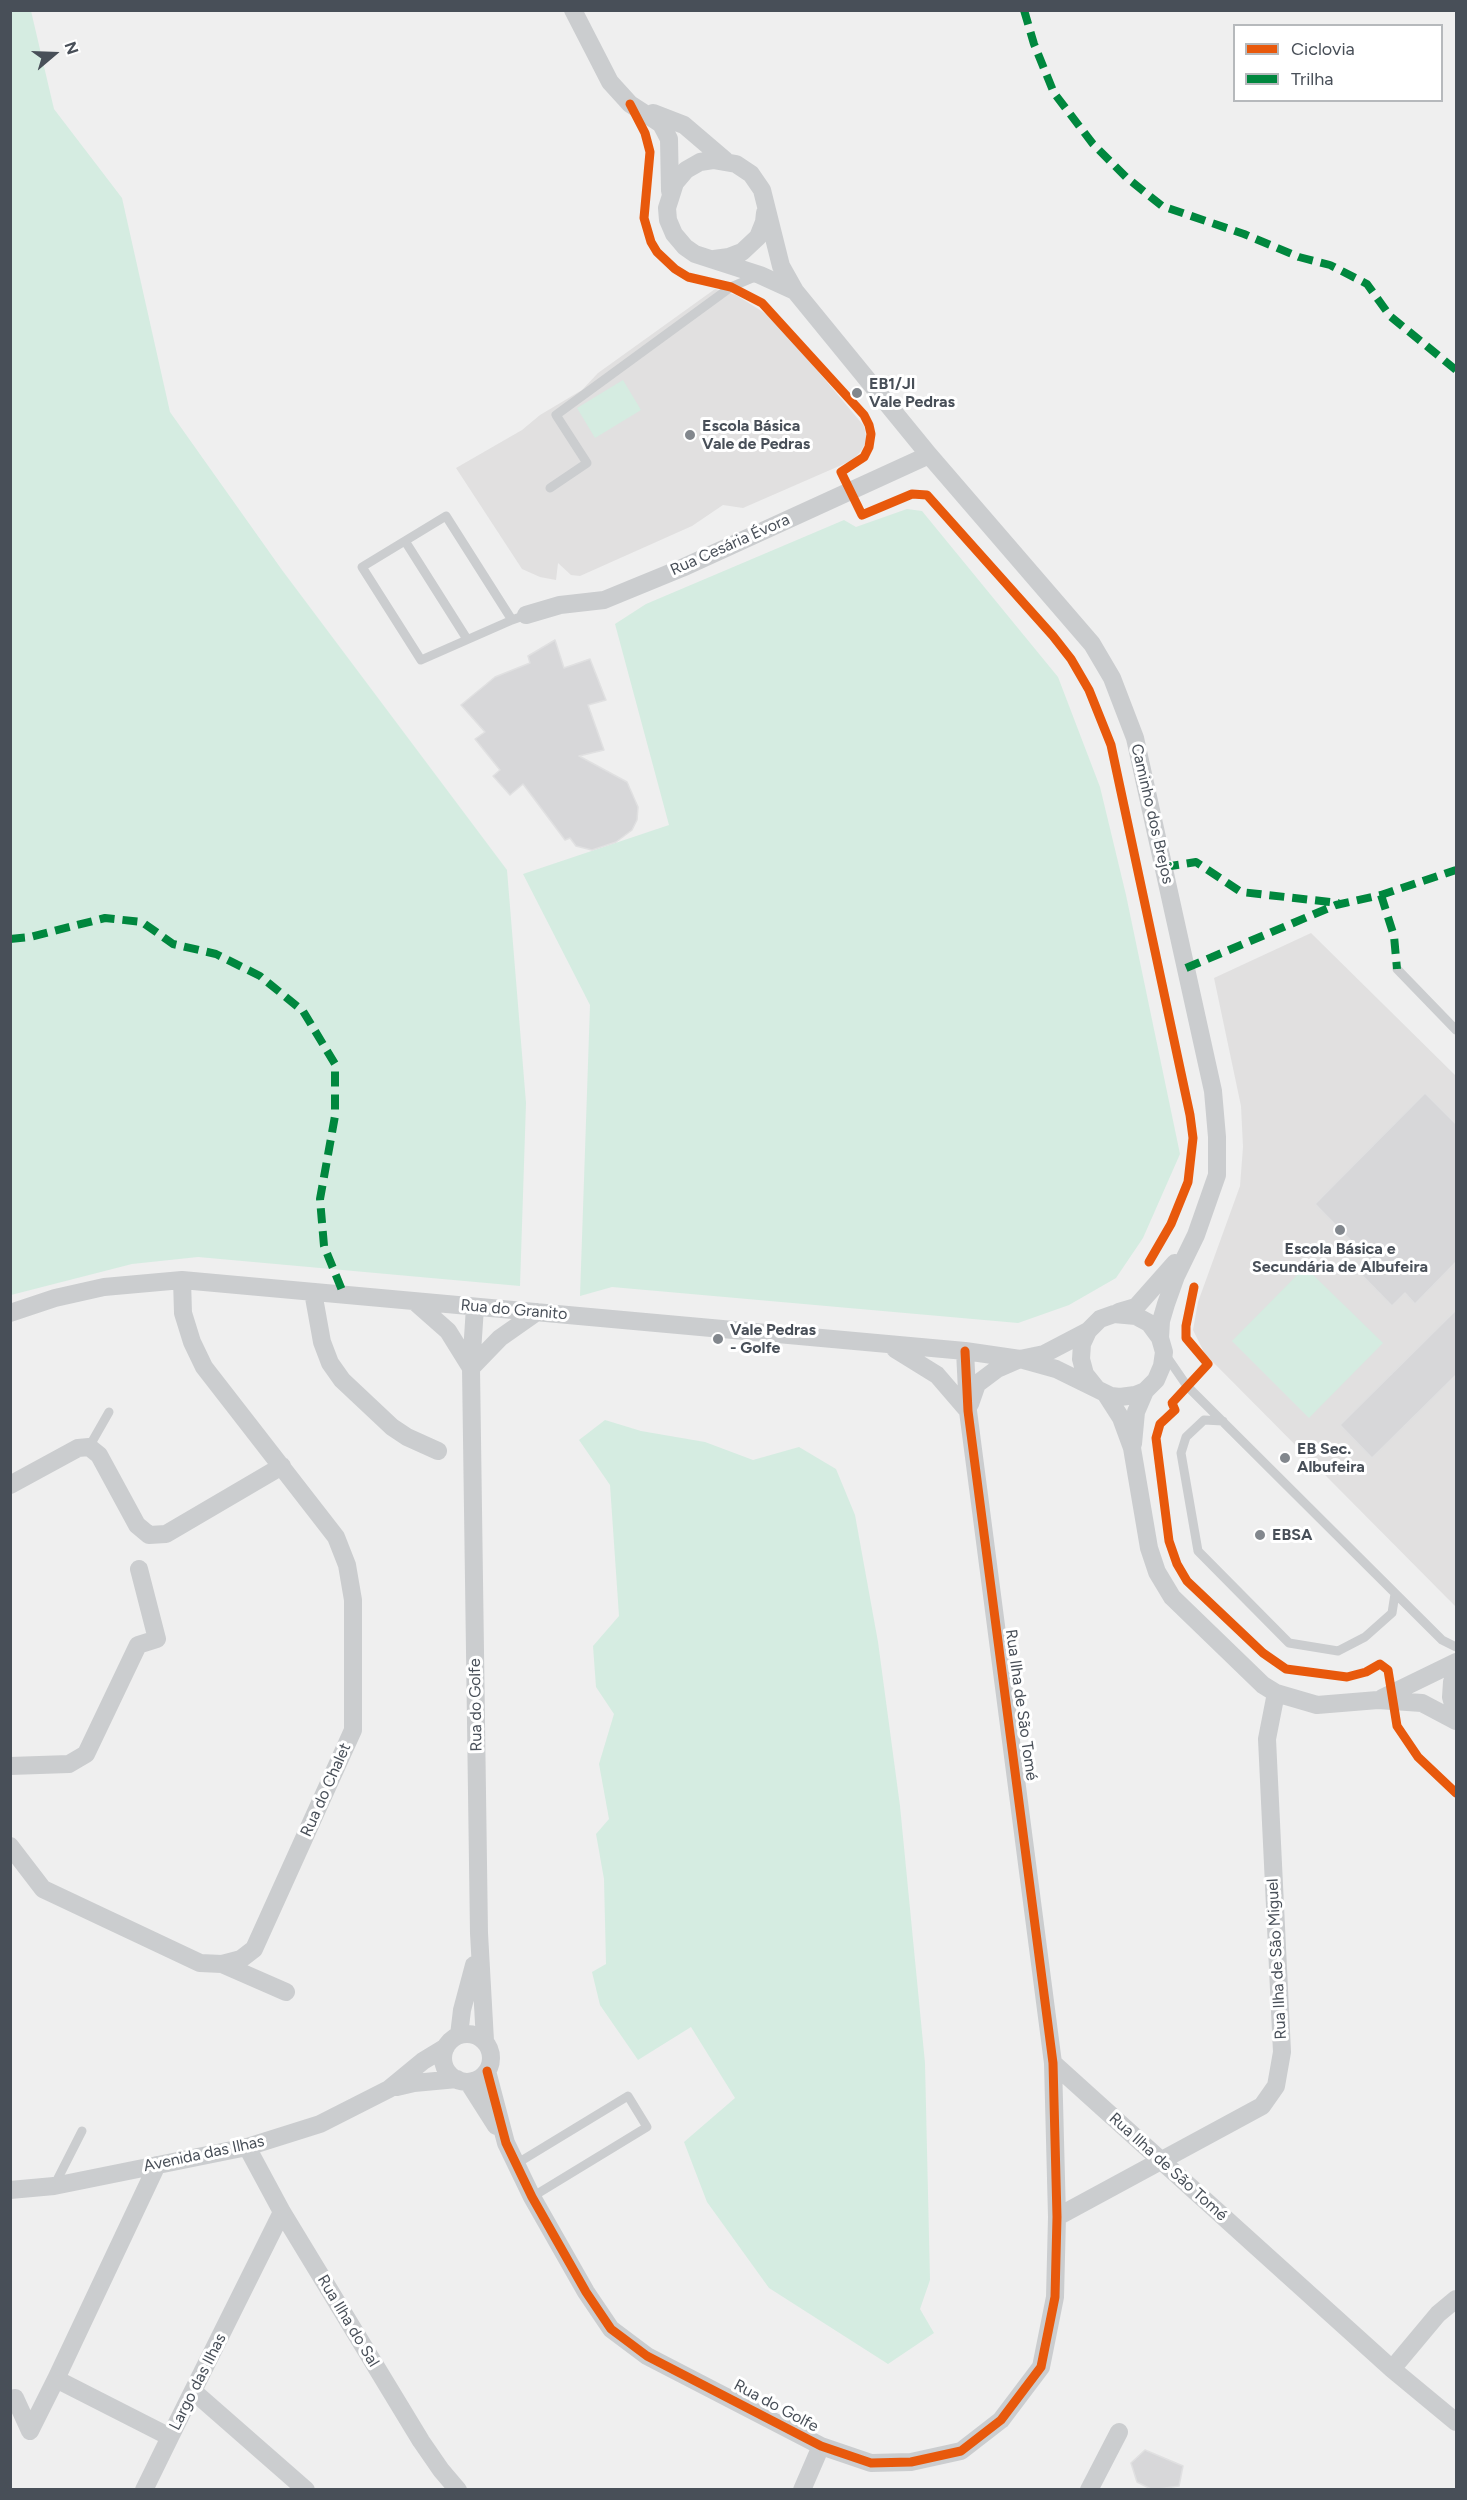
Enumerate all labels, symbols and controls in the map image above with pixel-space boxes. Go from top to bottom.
north arrow [24,24,84,84]
legend [1233,24,1443,102]
text: Ciclovia [1291,38,1355,60]
text: N [60,39,82,57]
text: Trilha [1291,68,1334,90]
place label: EB1/JI Vale Pedras [869,374,955,412]
marker: EB1/JI Vale Pedras [850,386,864,400]
place label: Escola Básica Vale de Pedras [702,416,810,454]
marker: Escola Básica Vale de Pedras [683,428,697,442]
street label: Rua Cesária Évora [667,510,793,580]
street label: Caminho dos Brejos [1127,742,1177,886]
marker: Escola Básica e Secundária de Albufeira [1333,1223,1347,1237]
place label: Escola Básica e Secundária de Albufeira [1252,1239,1428,1277]
street label: Rua do Granito [460,1296,568,1324]
place label: Vale Pedras - Golfe [730,1320,816,1358]
marker: Vale Pedras - Golfe [711,1332,725,1346]
place label: EB Sec. Albufeira [1297,1439,1365,1477]
marker: EB Sec. Albufeira [1278,1451,1292,1465]
place label: EBSA [1272,1525,1312,1545]
marker: EBSA [1253,1528,1267,1542]
street label: Rua Ilha de São Tomé [1001,1628,1041,1782]
street label: Rua do Golfe [466,1658,486,1752]
street label: Rua do Chalet [297,1740,355,1840]
street label: Rua Ilha de São Miguel [1263,1878,1291,2040]
street label: Rua Ilha de São Tomé [1105,2109,1231,2225]
street label: Avenida das Ilhas [142,2132,266,2176]
street label: Rua Ilha do Sal [313,2271,383,2371]
street label: Largo das Ilhas [165,2330,231,2434]
street label: Rua do Golfe [730,2376,822,2436]

